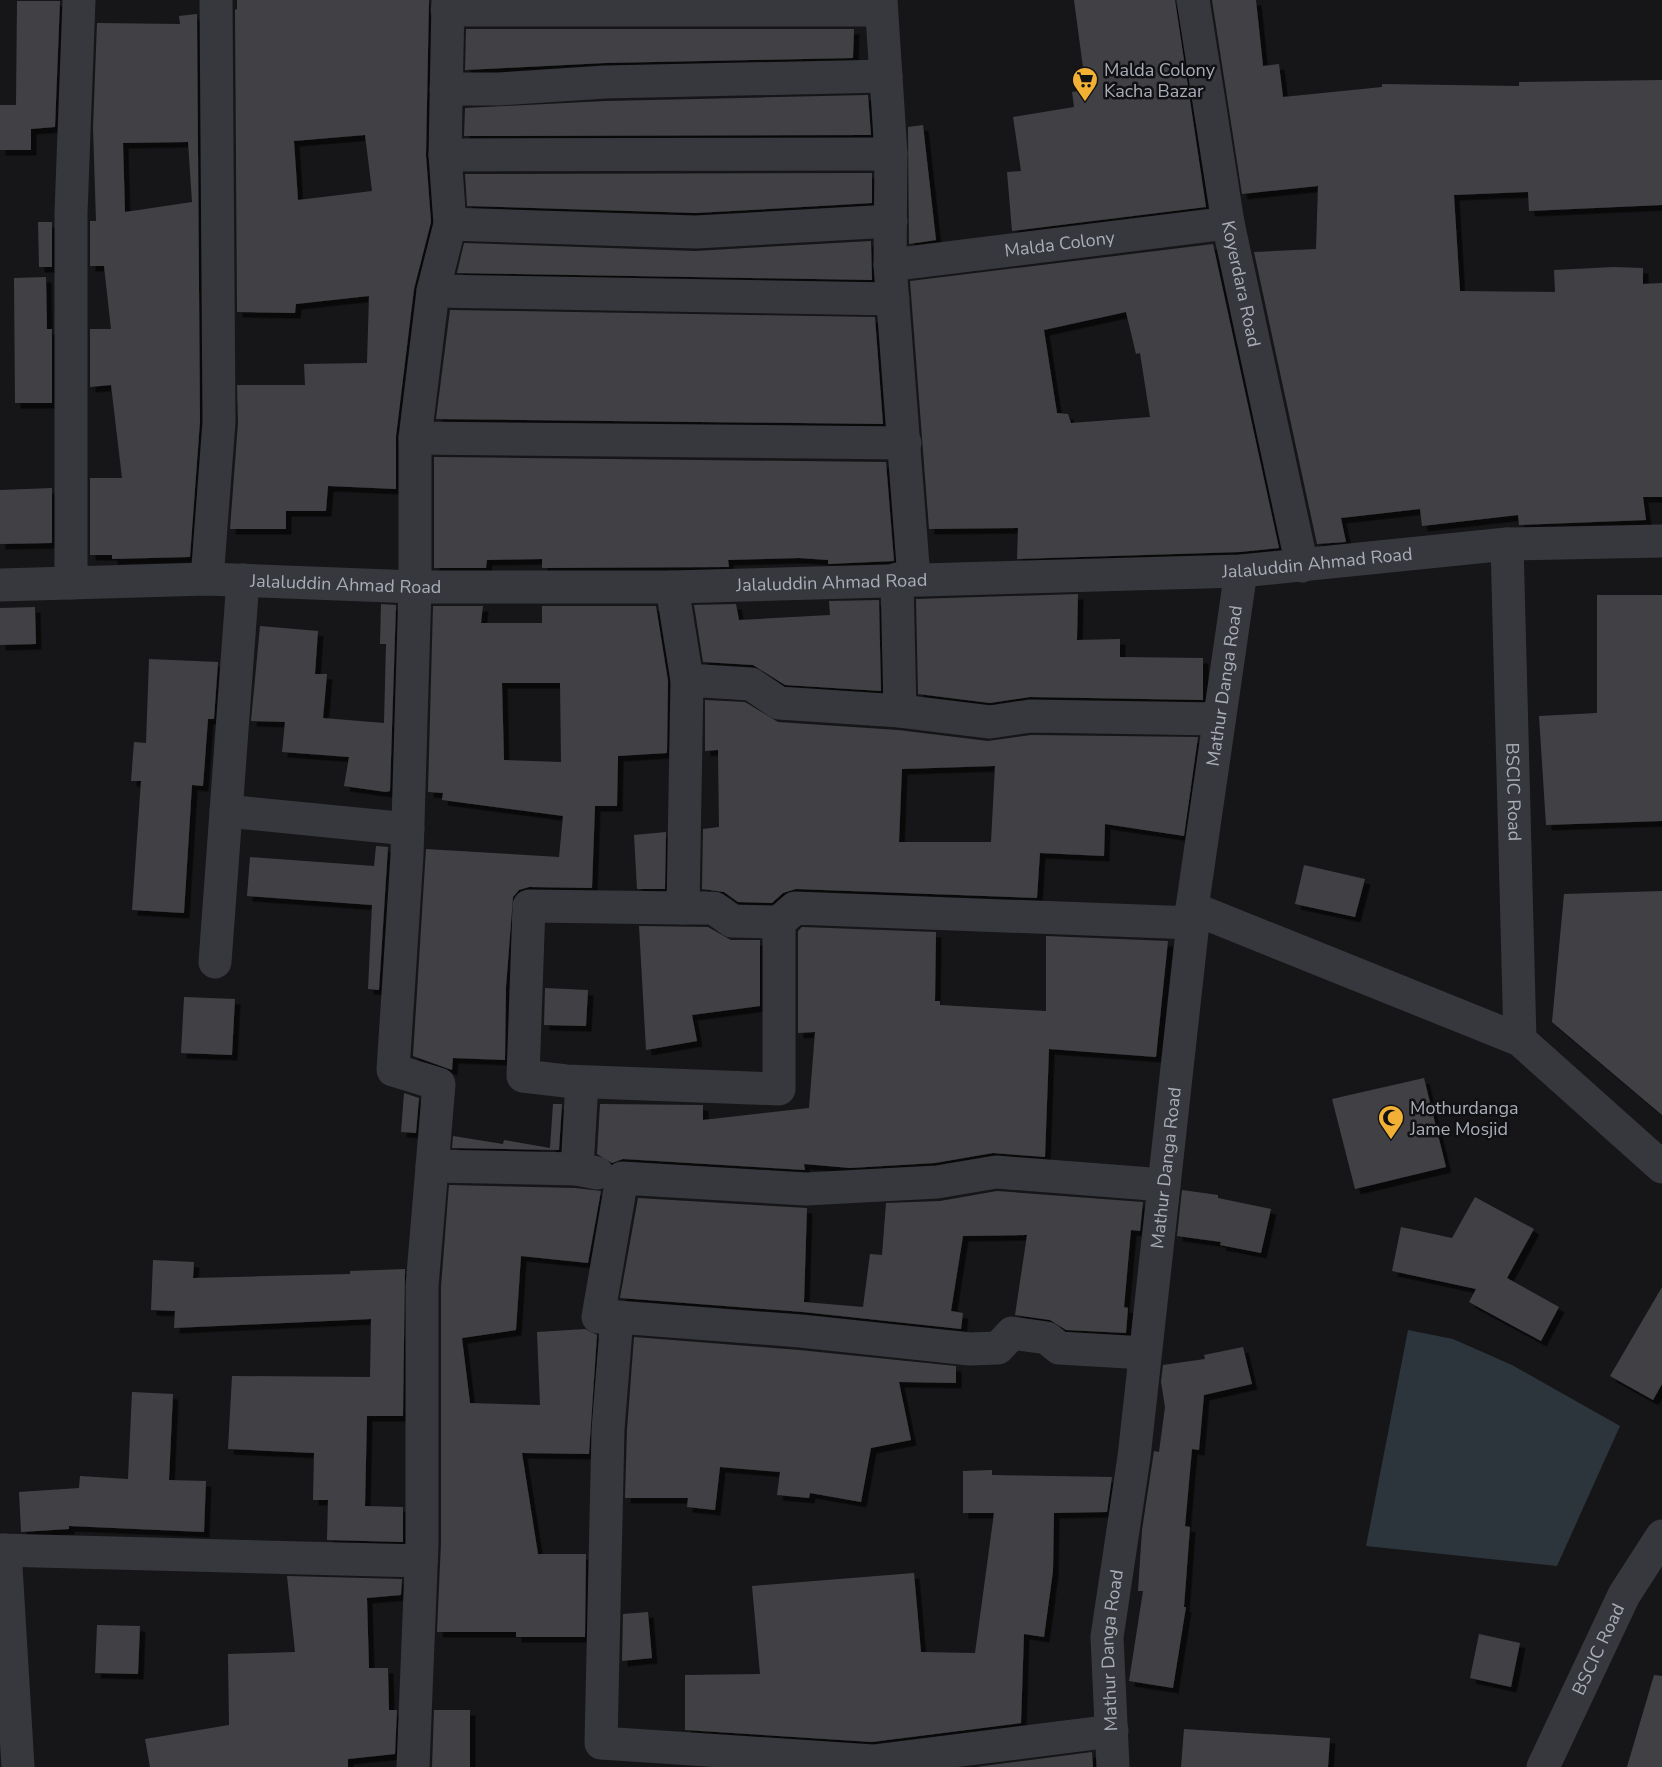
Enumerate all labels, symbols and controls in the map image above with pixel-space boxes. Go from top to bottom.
place label: Malda Colony Kacha Bazar [1104,58,1216,103]
supermarket icon: Malda Colony Kacha Bazar [1070,65,1100,103]
street label: Koyerdara Road [1216,219,1266,349]
street label: Malda Colony [1003,225,1117,263]
street label: Jalaluddin Ahmad Road [1221,542,1413,584]
street label: Jalaluddin Ahmad Road [735,568,928,597]
street label: Jalaluddin Ahmad Road [249,569,441,599]
street label: Mathur Danga Road [1201,604,1248,768]
street label: BSCIC Road [1500,742,1527,842]
street label: Mathur Danga Road [1145,1086,1187,1250]
place label: Mothurdanga Jame Mosjid [1409,1096,1519,1141]
mosque icon: Mothurdanga Jame Mosjid [1376,1103,1406,1141]
street label: Mathur Danga Road [1095,1568,1129,1732]
street label: BSCIC Road [1567,1600,1630,1699]

